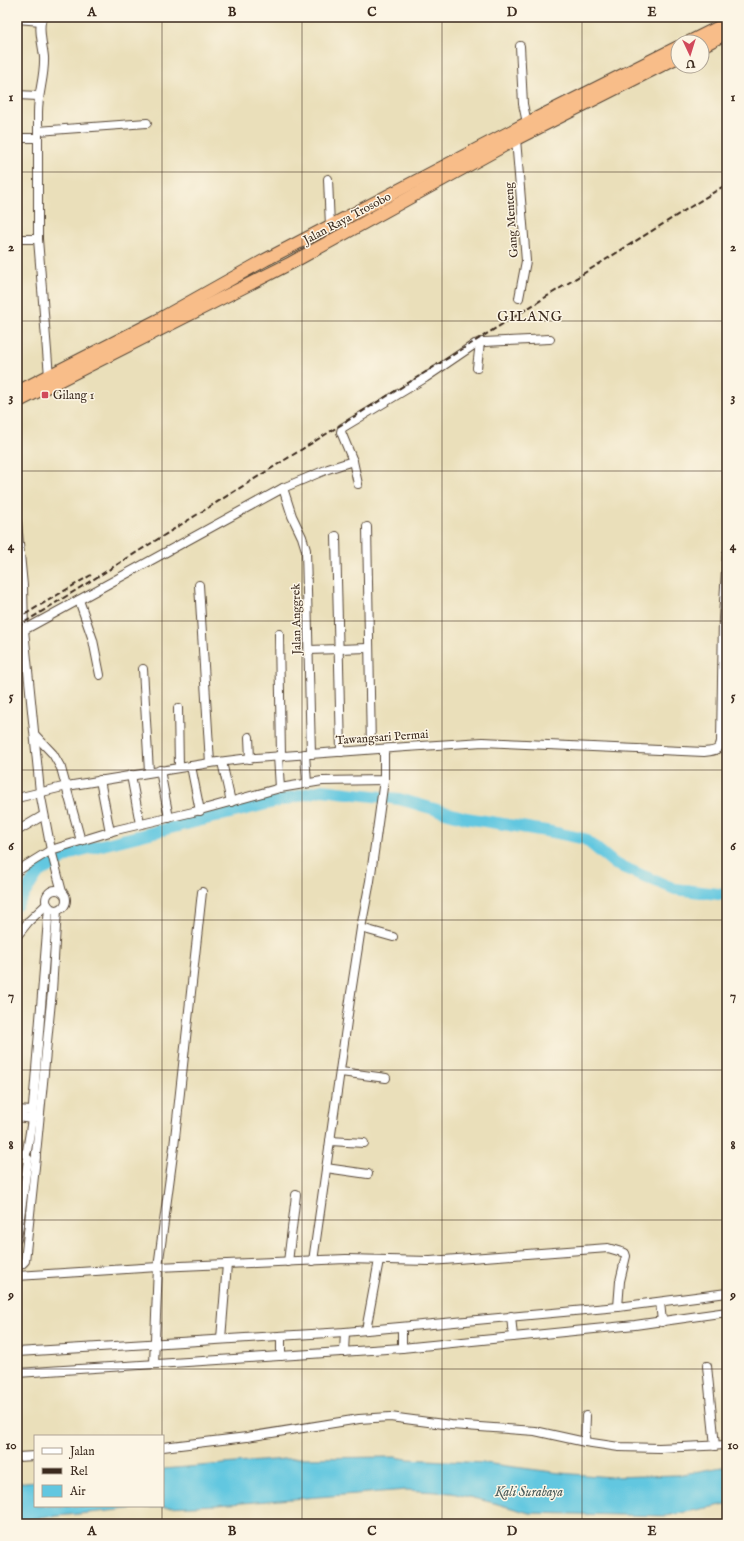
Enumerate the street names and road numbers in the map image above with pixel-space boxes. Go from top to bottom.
street label: Gang Menteng [501,181,522,258]
street label: Jalan Raya Trosobo [299,189,395,250]
street label: Jalan Anggrek [288,583,306,657]
street label: Tawangsari Permai [335,727,429,748]

